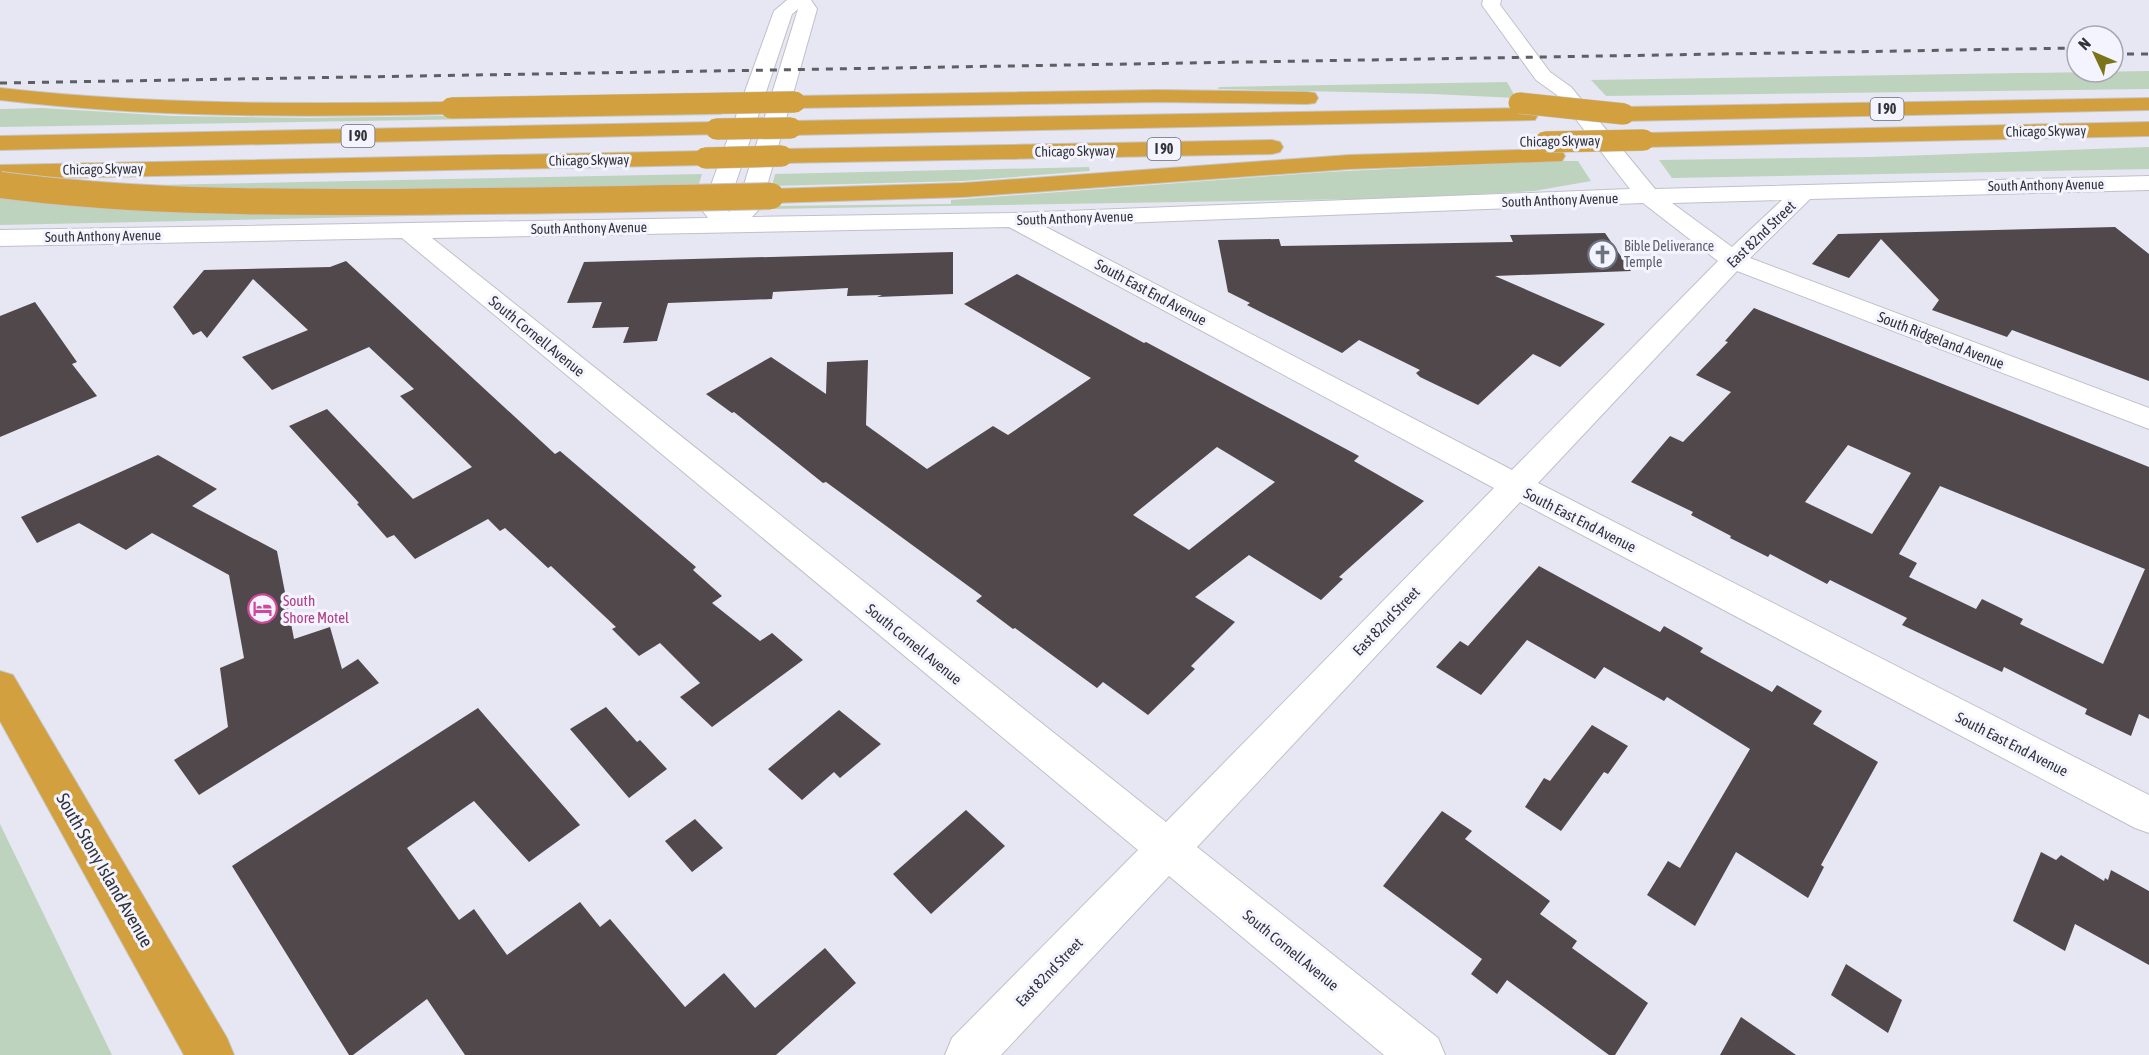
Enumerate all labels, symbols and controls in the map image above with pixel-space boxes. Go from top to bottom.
north arrow [2065,24,2125,84]
text: N [2074,34,2094,53]
road number: I 90 [1870,98,1904,120]
street label: Chicago Skyway [2006,122,2087,140]
road number: I 90 [342,125,374,147]
street label: Chicago Skyway [1520,132,1601,150]
road number: I 90 [1148,138,1180,160]
street label: Chicago Skyway [1035,142,1116,160]
street label: Chicago Skyway [549,151,630,169]
street label: Chicago Skyway [63,160,144,178]
street label: South Anthony Avenue [1988,176,2104,194]
street label: South Anthony Avenue [1502,190,1618,210]
street label: East 82nd Street [1723,197,1799,271]
street label: South Anthony Avenue [1017,208,1133,228]
street label: South Anthony Avenue [531,219,647,237]
street label: South Anthony Avenue [45,227,161,245]
church icon: Bible Deliverance Temple [1587,238,1619,270]
place label: Bible Deliverance Temple [1624,238,1714,270]
street label: South East End Avenue [1092,255,1210,329]
street label: South Cornell Avenue [486,292,588,380]
street label: South Ridgeland Avenue [1875,308,2007,372]
street label: South East End Avenue [1521,484,1639,556]
street label: East 82nd Street [1349,583,1423,659]
place label: South Shore Motel [283,592,349,626]
hotel icon: South Shore Motel [246,593,278,625]
street label: South Cornell Avenue [863,600,965,688]
street label: South East End Avenue [1953,708,2071,780]
street label: South Stony Island Avenue [52,789,158,951]
street label: South Cornell Avenue [1240,906,1342,994]
street label: East 82nd Street [1012,934,1086,1010]

